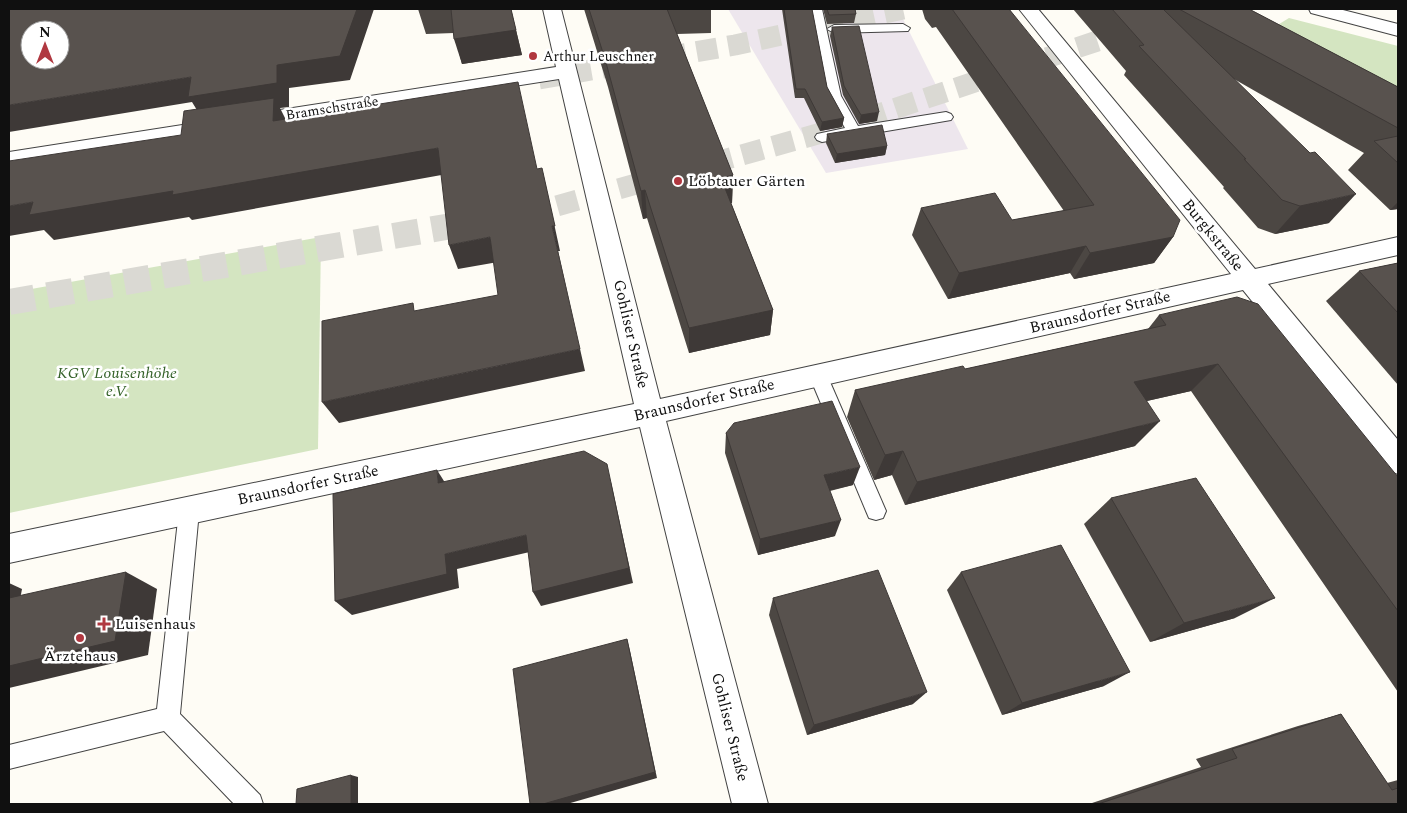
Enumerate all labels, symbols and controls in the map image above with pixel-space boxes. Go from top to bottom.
north arrow [20,20,70,70]
text: N [39,22,51,43]
place label: Arthur Leuschner [543,46,654,67]
marker: Arthur Leuschner [527,50,539,62]
street label: Bramschstraße [284,90,380,126]
place label: Löbtauer Gärten [688,169,805,193]
marker: Löbtauer Gärten [672,175,684,187]
street label: Burgkstraße [1176,194,1250,276]
street label: Gohliser Straße [607,277,655,391]
street label: Braunsdorfer Straße [1027,284,1173,340]
park label: KGV Louisenhöhe e.V. [57,361,177,403]
street label: Braunsdorfer Straße [631,372,777,428]
street label: Braunsdorfer Straße [235,458,381,512]
place label: Luisenhaus [115,612,196,636]
marker: Luisenhaus [97,617,111,631]
marker: Ärztehaus [74,632,86,644]
place label: Ärztehaus [44,644,116,668]
street label: Gohliser Straße [705,670,755,784]

